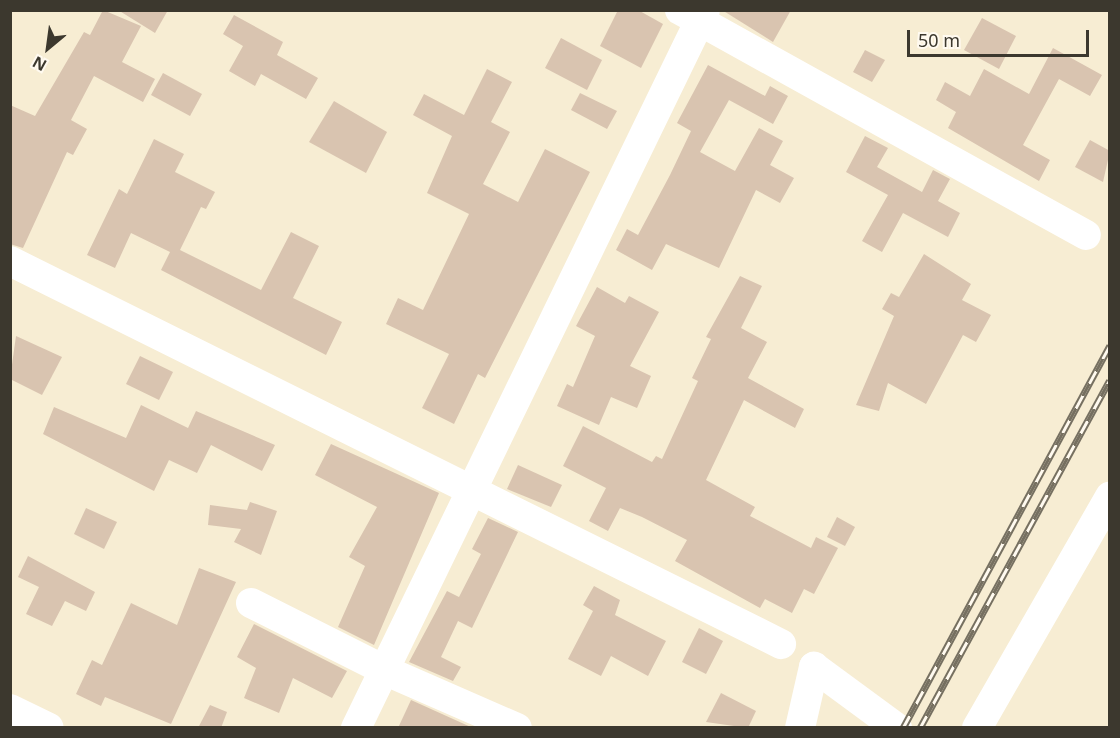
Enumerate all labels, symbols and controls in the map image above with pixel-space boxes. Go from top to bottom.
north arrow [18,18,78,78]
scale bar [910,18,1092,56]
text: 50 m [918,28,960,52]
text: N [28,51,50,77]

